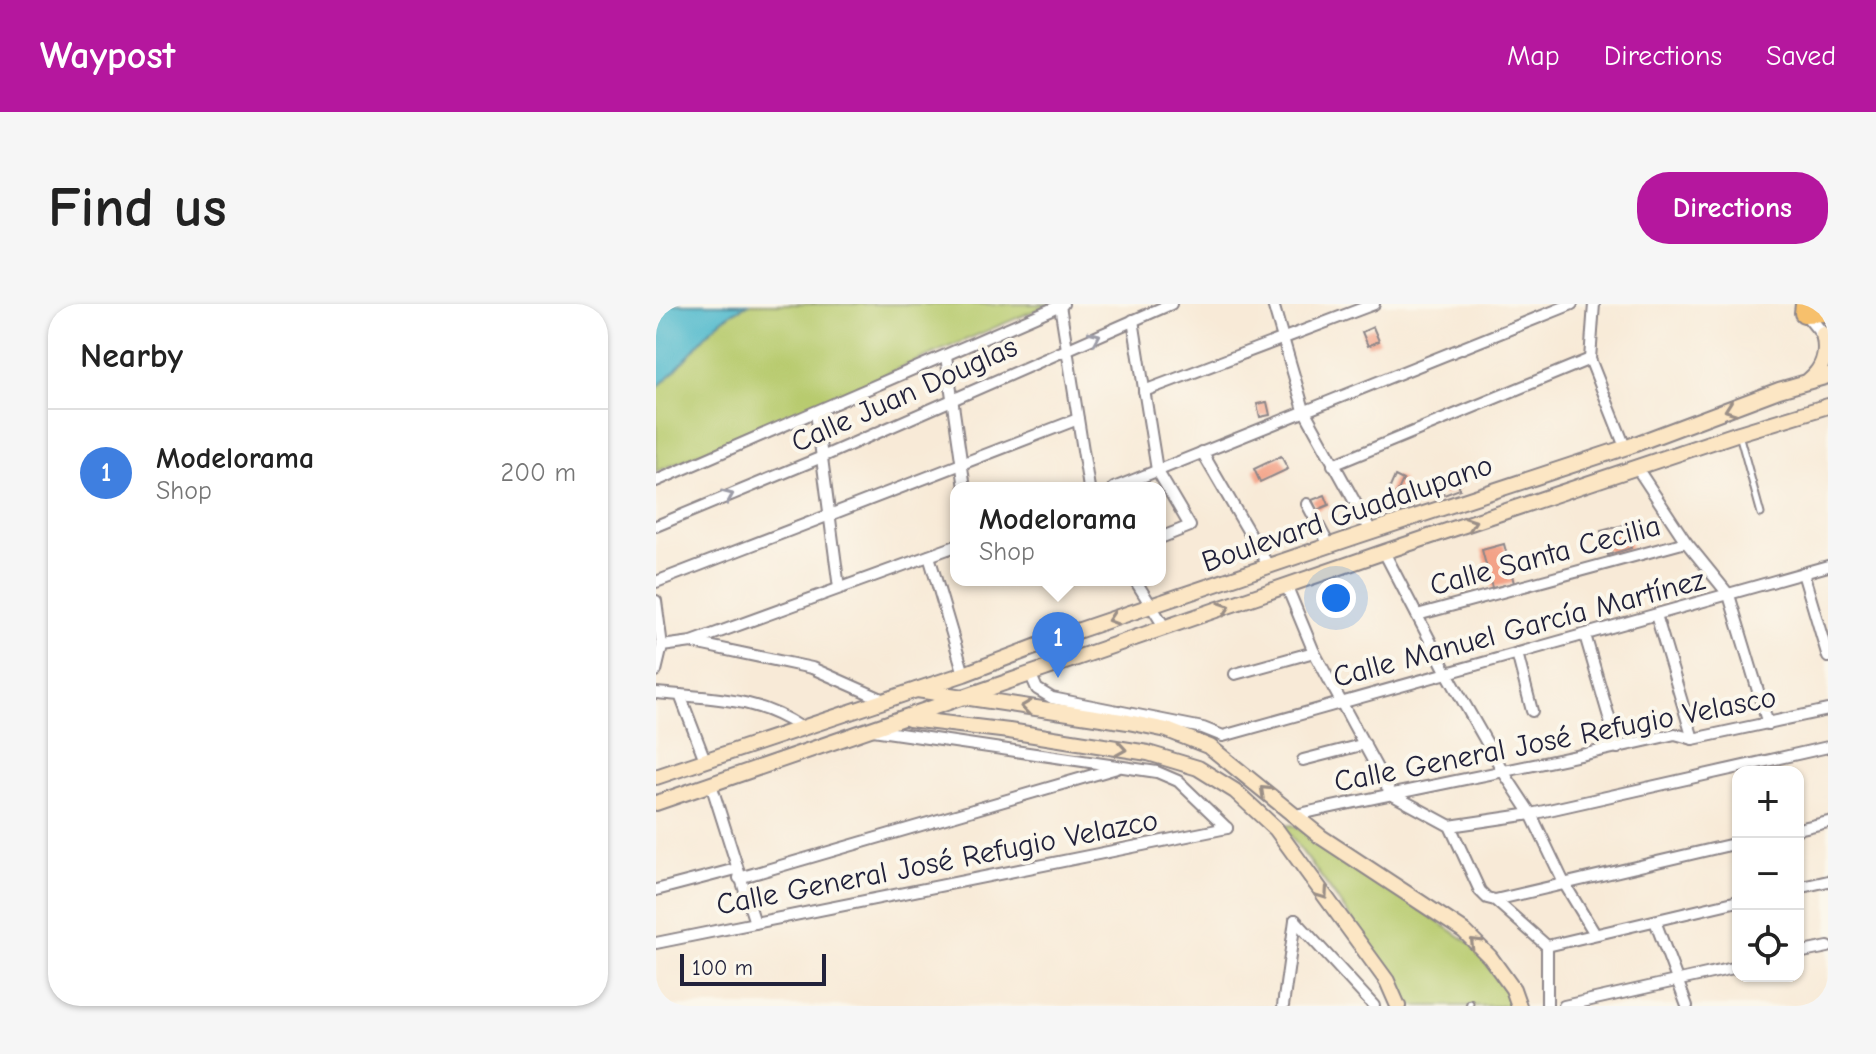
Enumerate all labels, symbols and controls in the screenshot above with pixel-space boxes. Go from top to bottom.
text: Waypost [40,34,175,78]
text: Map [1507,40,1560,72]
text: Directions [1604,40,1722,72]
text: Saved [1766,40,1836,72]
button: Directions [1637,172,1828,244]
text: Find us [48,176,227,240]
street label: Calle Juan Douglas [786,329,1023,460]
one-way arrow [1087,330,1101,346]
text: Nearby [80,336,183,376]
one-way arrow [1724,399,1738,416]
text: Modelorama [156,441,314,476]
street label: Boulevard Guadalupano [1197,447,1497,580]
text: 1 [101,458,111,488]
text: 200 m [501,458,576,488]
text: Shop [156,476,212,506]
popup [950,482,1166,586]
one-way arrow [720,490,734,506]
text: Modelorama [979,502,1137,537]
street label: Calle Santa Cecilia [1426,508,1664,603]
one-way arrow [1463,516,1477,532]
text: Shop [979,537,1035,567]
street label: Calle Manuel García Martínez [1329,562,1709,695]
your location [1316,578,1356,618]
one-way arrow [1218,601,1232,617]
one-way arrow [1107,610,1121,626]
pin: 1 [1032,612,1084,678]
street label: Calle General José Refugio Velasco [1331,679,1779,800]
one-way arrow [1019,699,1033,716]
one-way arrow [1114,739,1128,756]
map controls [1732,766,1804,982]
button: + [1732,766,1804,838]
one-way arrow [1260,785,1274,800]
street label: Calle General José Refugio Velazco [713,802,1161,923]
button: − [1732,838,1804,910]
one-way arrow [1313,886,1328,900]
button: locate [1732,910,1804,982]
one-way arrow [1470,937,1484,952]
scale bar [680,950,826,986]
text: 100 m [692,955,753,981]

